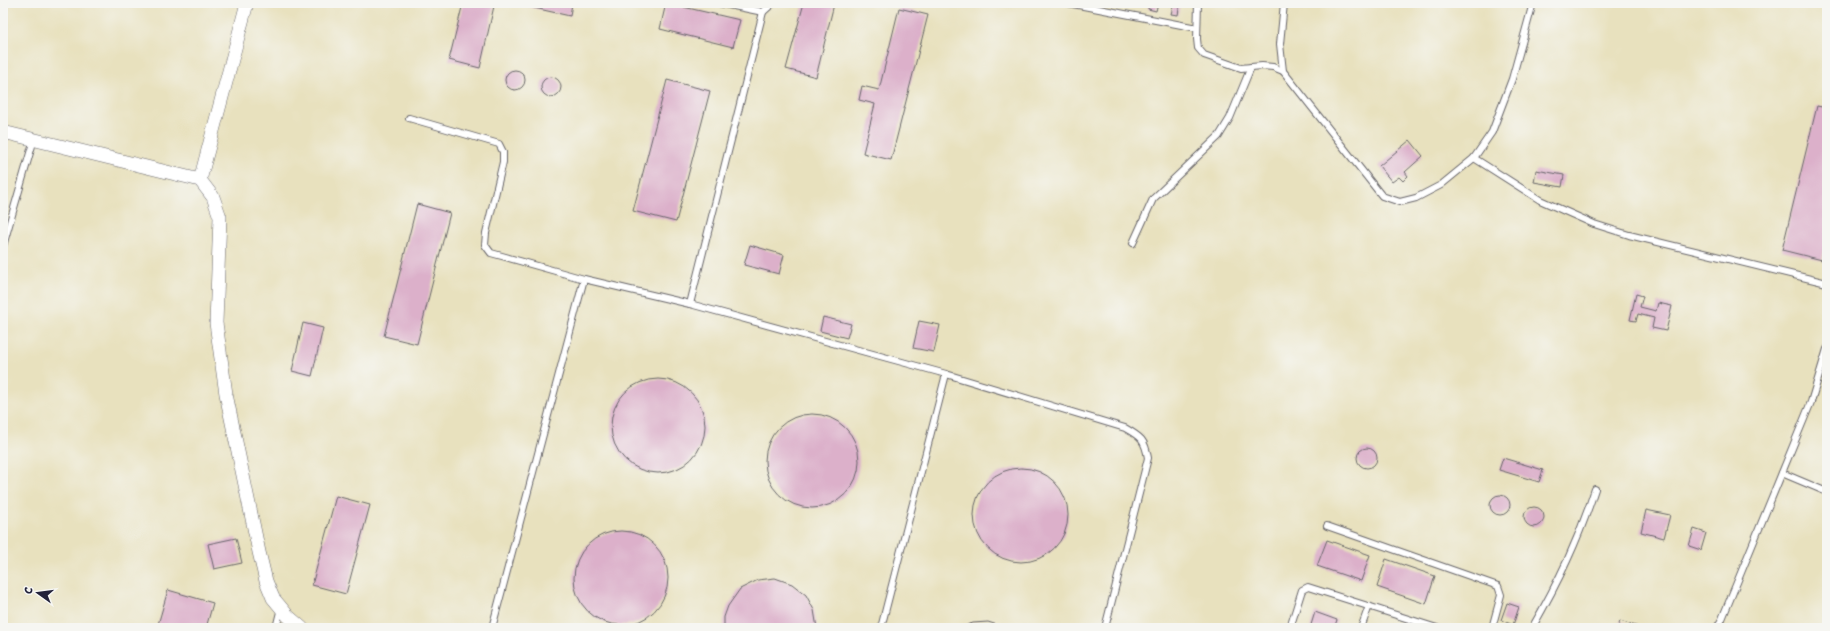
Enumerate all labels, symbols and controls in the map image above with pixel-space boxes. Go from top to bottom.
north arrow [18,573,58,613]
text: С [21,585,37,596]

